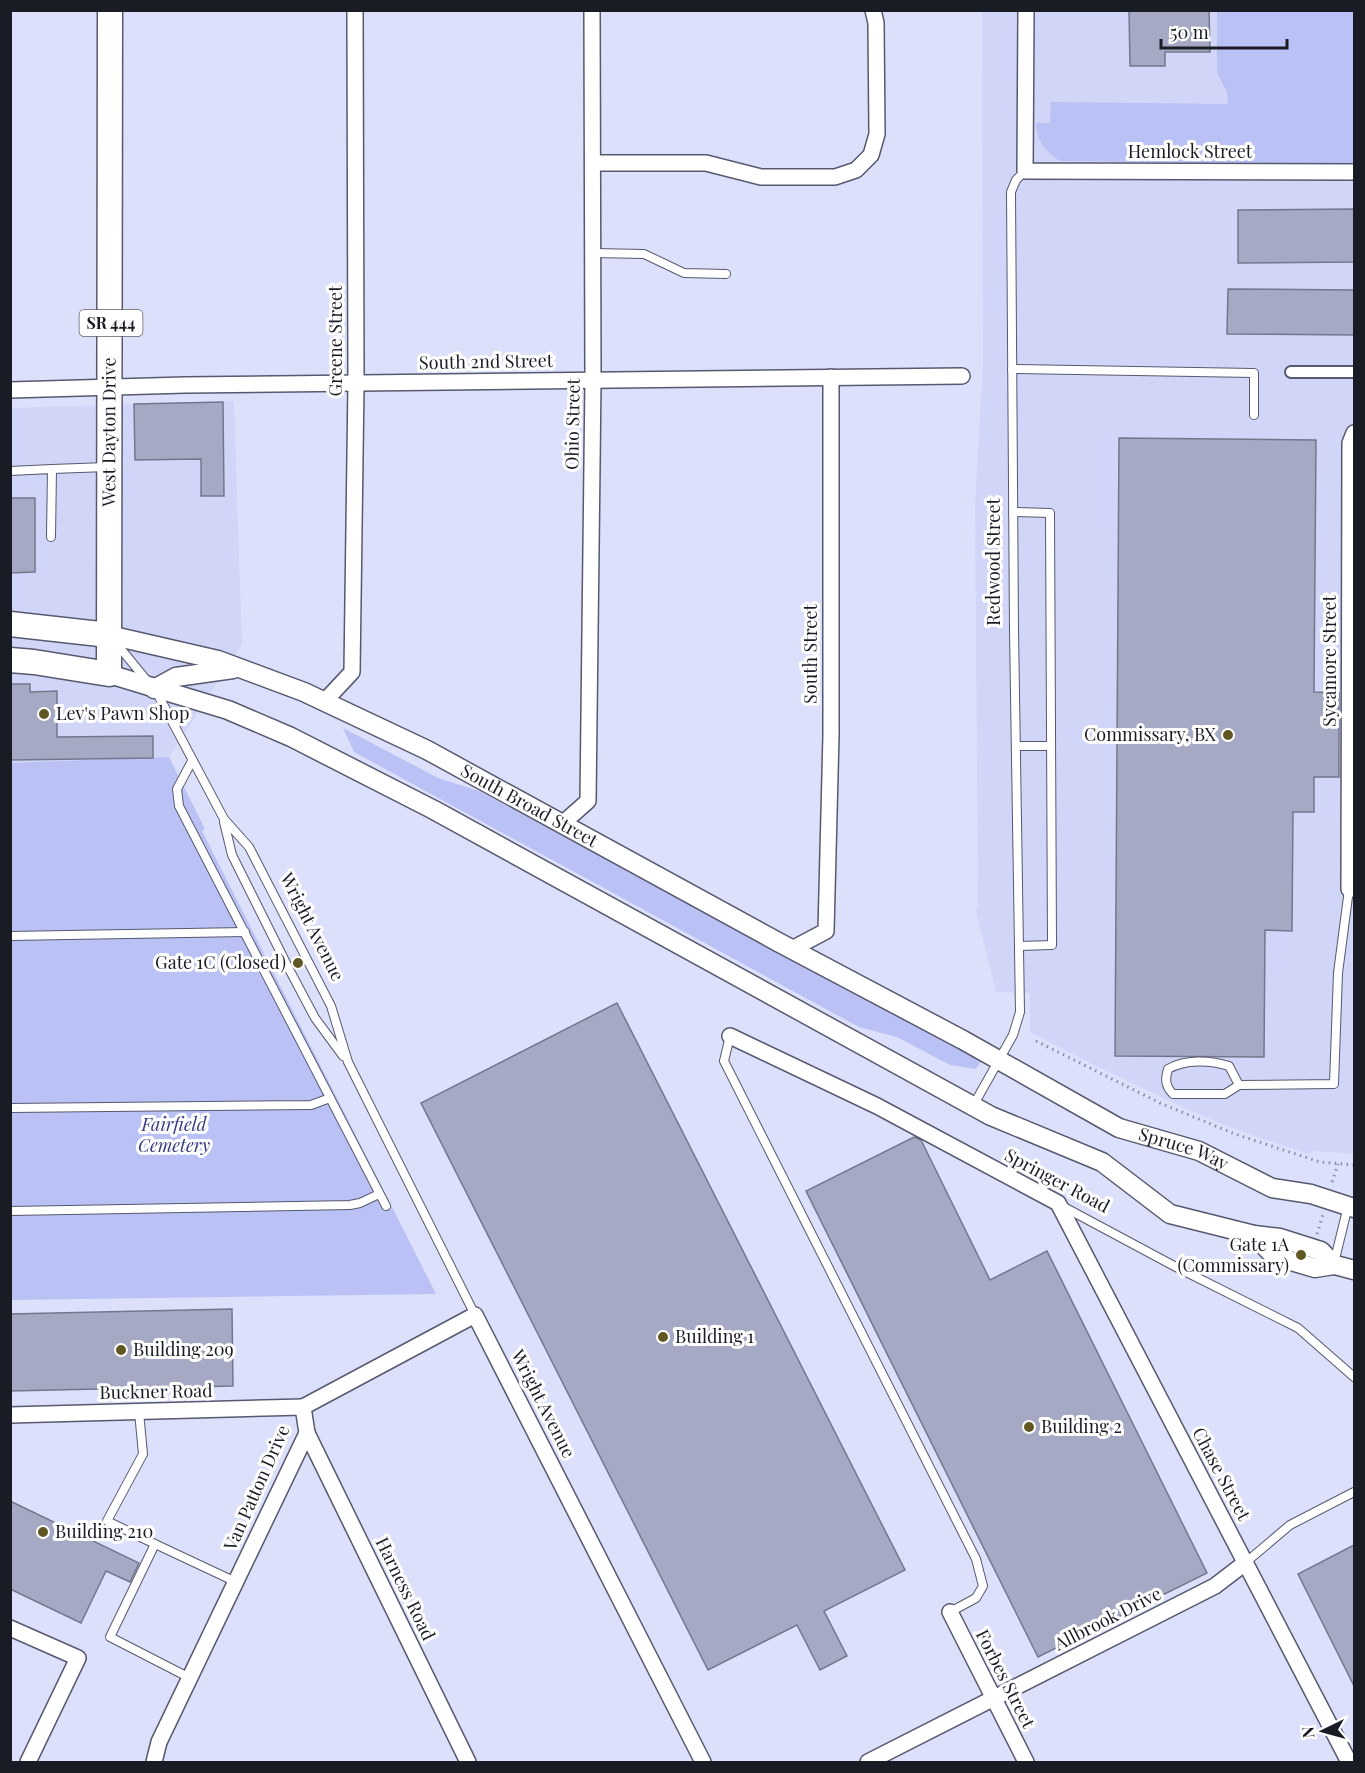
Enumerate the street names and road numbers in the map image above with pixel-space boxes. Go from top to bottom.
street label: Hemlock Street [1128,139,1253,163]
street label: Greene Street [323,285,347,397]
road number: SR 444 [80,310,142,336]
street label: South 2nd Street [419,348,554,374]
street label: West Dayton Drive [96,357,120,508]
street label: Ohio Street [559,377,585,470]
street label: Redwood Street [981,497,1005,626]
street label: Sycamore Street [1317,594,1341,727]
street label: South Street [798,603,822,704]
street label: South Broad Street [457,758,603,852]
street label: Wright Avenue [275,868,350,985]
street label: Spruce Way [1136,1121,1233,1175]
street label: Springer Road [1001,1142,1115,1218]
street label: Wright Avenue [506,1345,581,1462]
street label: Buckner Road [99,1378,213,1404]
street label: Van Patton Drive [217,1421,294,1555]
street label: Chase Street [1187,1423,1257,1525]
street label: Harness Road [371,1533,441,1645]
street label: Allbrook Drive [1049,1581,1165,1656]
street label: Forbes Street [971,1625,1041,1732]

